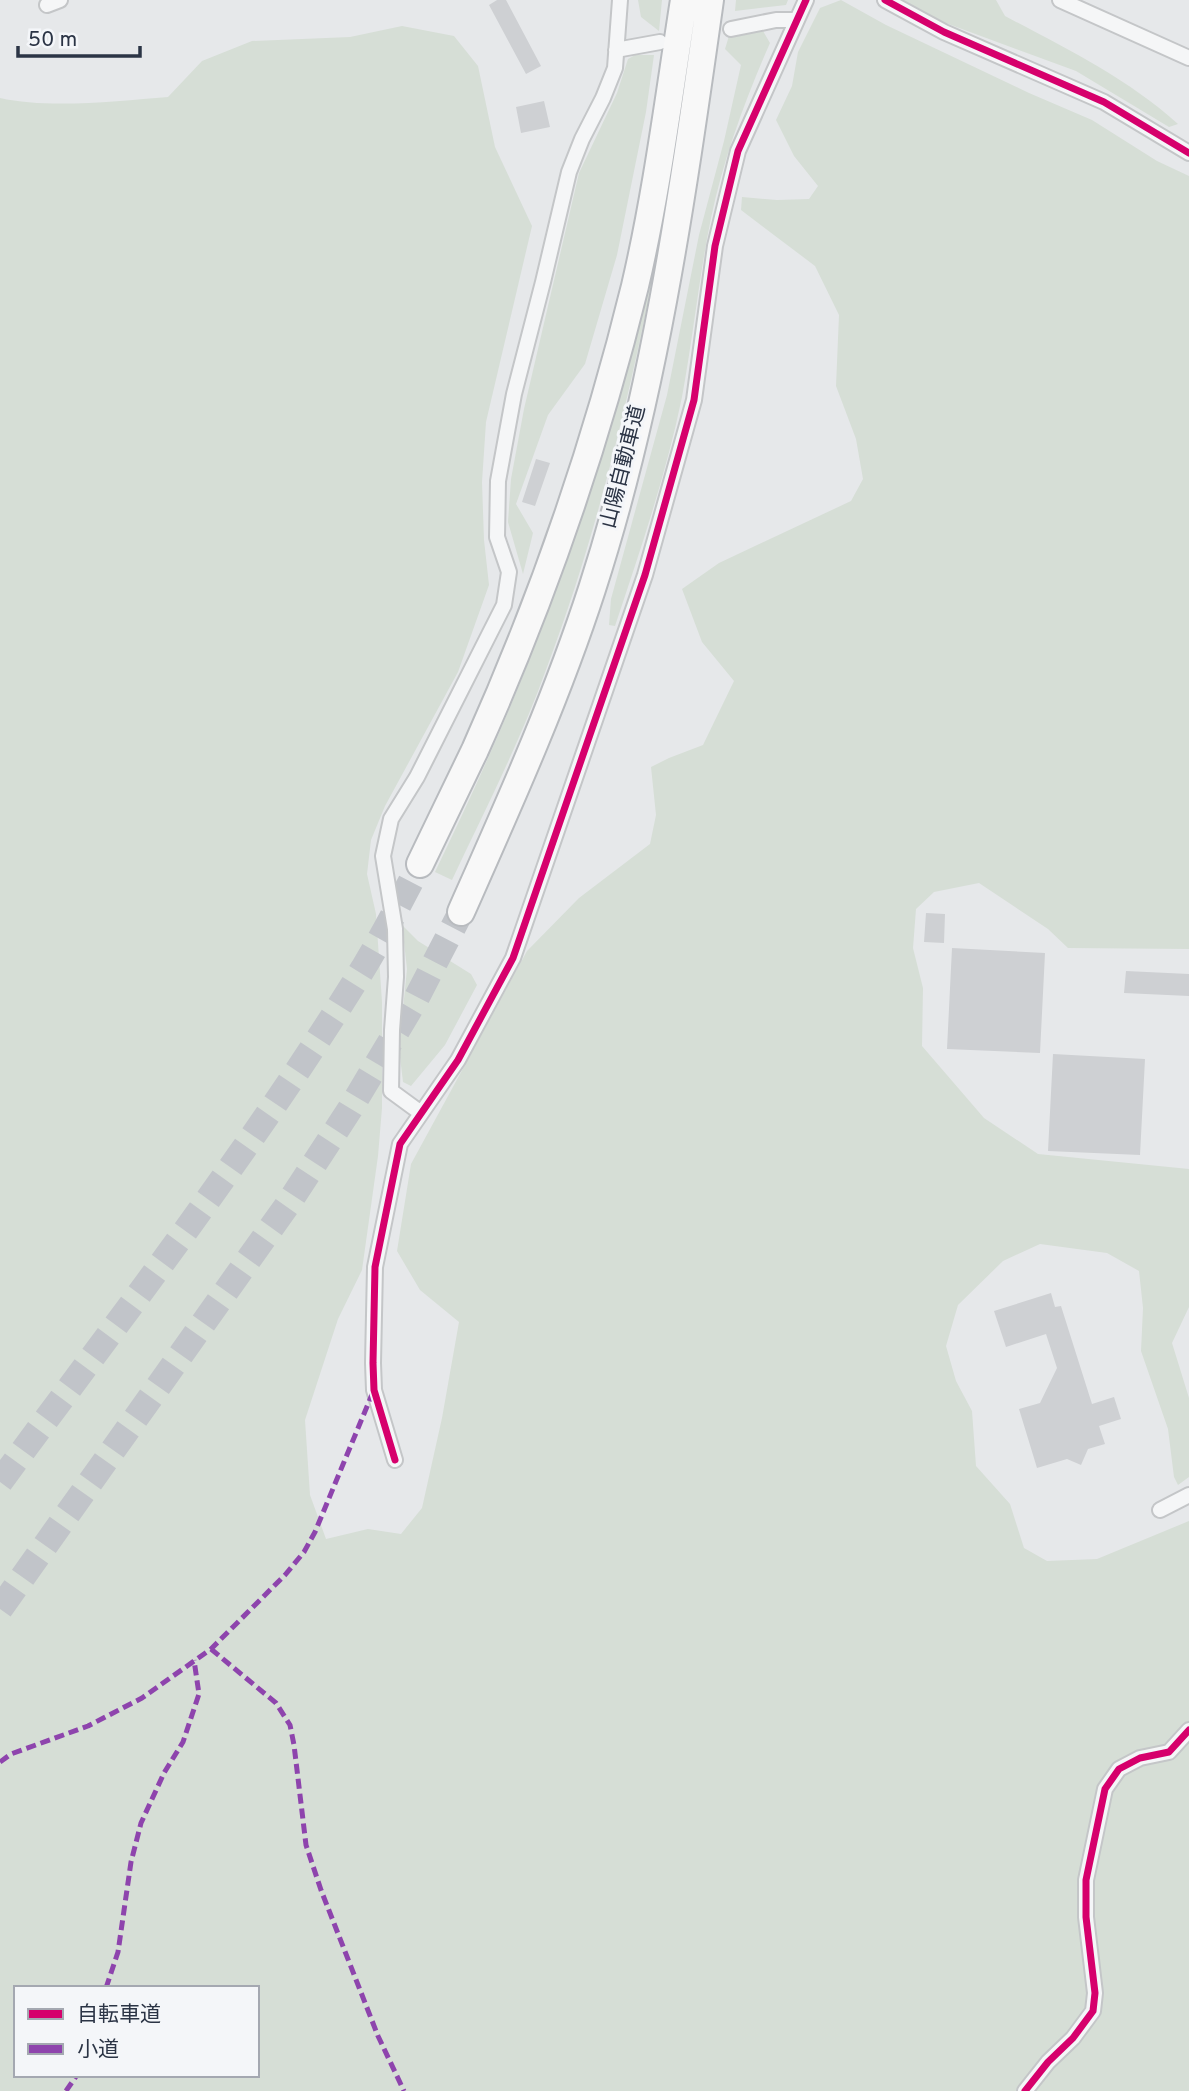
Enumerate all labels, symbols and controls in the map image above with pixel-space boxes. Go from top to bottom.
scale bar [18,14,140,58]
text: 50 m [28,27,77,54]
street label: 山陽自動車道 [596,403,652,531]
legend [14,1986,259,2077]
text: 自転車道 [77,2002,161,2029]
text: 小道 [77,2037,119,2064]

